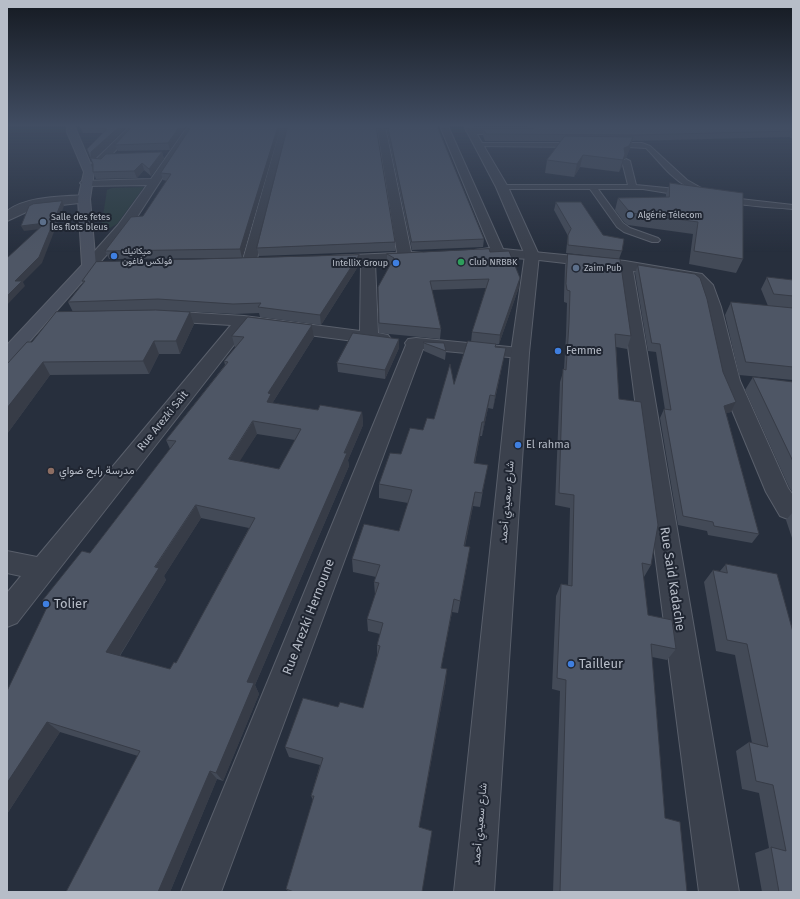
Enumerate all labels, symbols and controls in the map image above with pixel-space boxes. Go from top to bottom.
marker: Algérie Télecom [625,210,635,220]
place label: Algérie Télecom [638,210,702,220]
place label: Salle des fetes les flots bleus [51,212,110,233]
marker: Salle des fetes les flots bleus [38,217,48,227]
place label: ميكانيك فولكس فاغون [122,246,172,267]
marker: ميكانيك فولكس فاغون [109,251,119,261]
marker: Club NRBBK [456,257,466,267]
place label: Club NRBBK [469,257,517,267]
place label: IntelliX Group [332,258,388,268]
marker: IntelliX Group [391,258,401,268]
marker: Zaim Pub [571,263,581,273]
place label: Zaim Pub [584,263,622,273]
place label: Femme [566,344,602,358]
marker: Femme [553,346,563,356]
street label: Rue Arezki Sait [135,388,191,454]
place label: El rahma [526,438,570,452]
marker: El rahma [513,440,523,450]
street label: شارع سعيدي أحمد [497,460,517,544]
place label: مدرسة رابح ضواي [59,464,135,478]
marker: مدرسة رابح ضواي [46,466,56,476]
street label: Rue Said Kadache [656,526,688,632]
street label: Rue Arezki Hernoune [280,557,338,677]
place label: Tolier [54,596,87,612]
marker: Tolier [41,599,51,609]
place label: Tailleur [579,656,623,672]
marker: Tailleur [566,659,576,669]
street label: شارع سعيدي أحمد [470,782,490,866]

